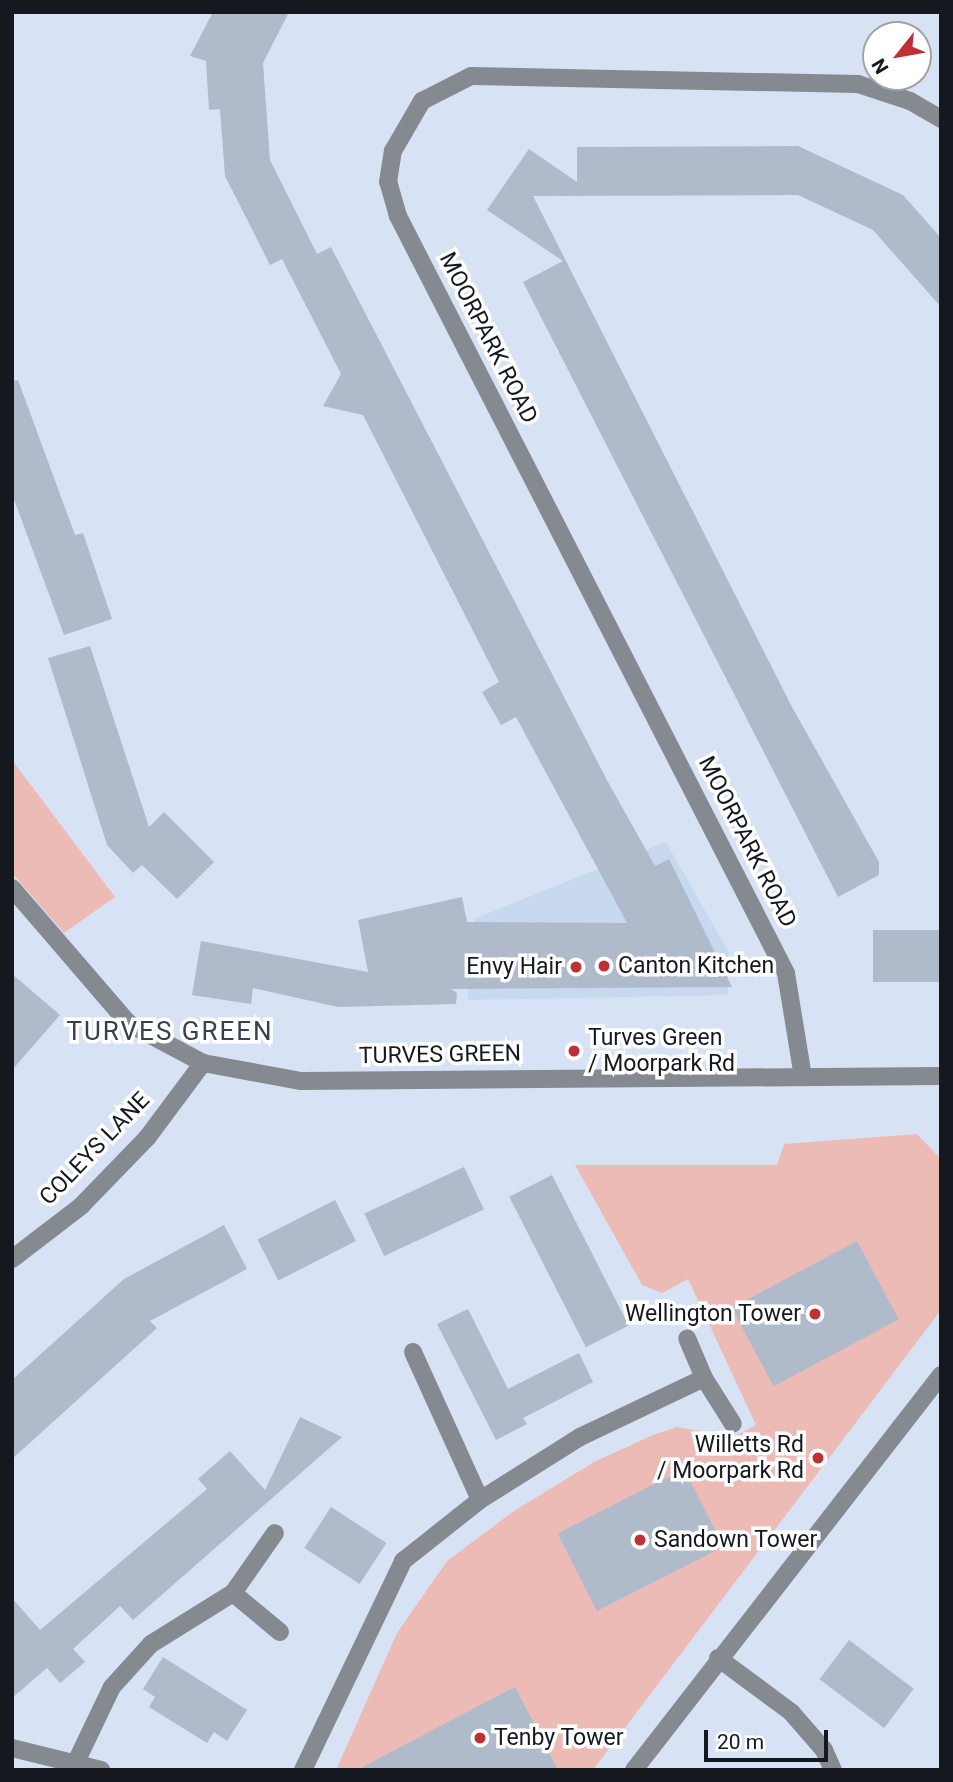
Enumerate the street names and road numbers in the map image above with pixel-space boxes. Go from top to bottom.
street label: MOORPARK ROAD [433,248,543,428]
street label: MOORPARK ROAD [692,752,802,932]
street label: TURVES GREEN [359,1040,521,1070]
street label: COLEYS LANE [34,1087,156,1211]

